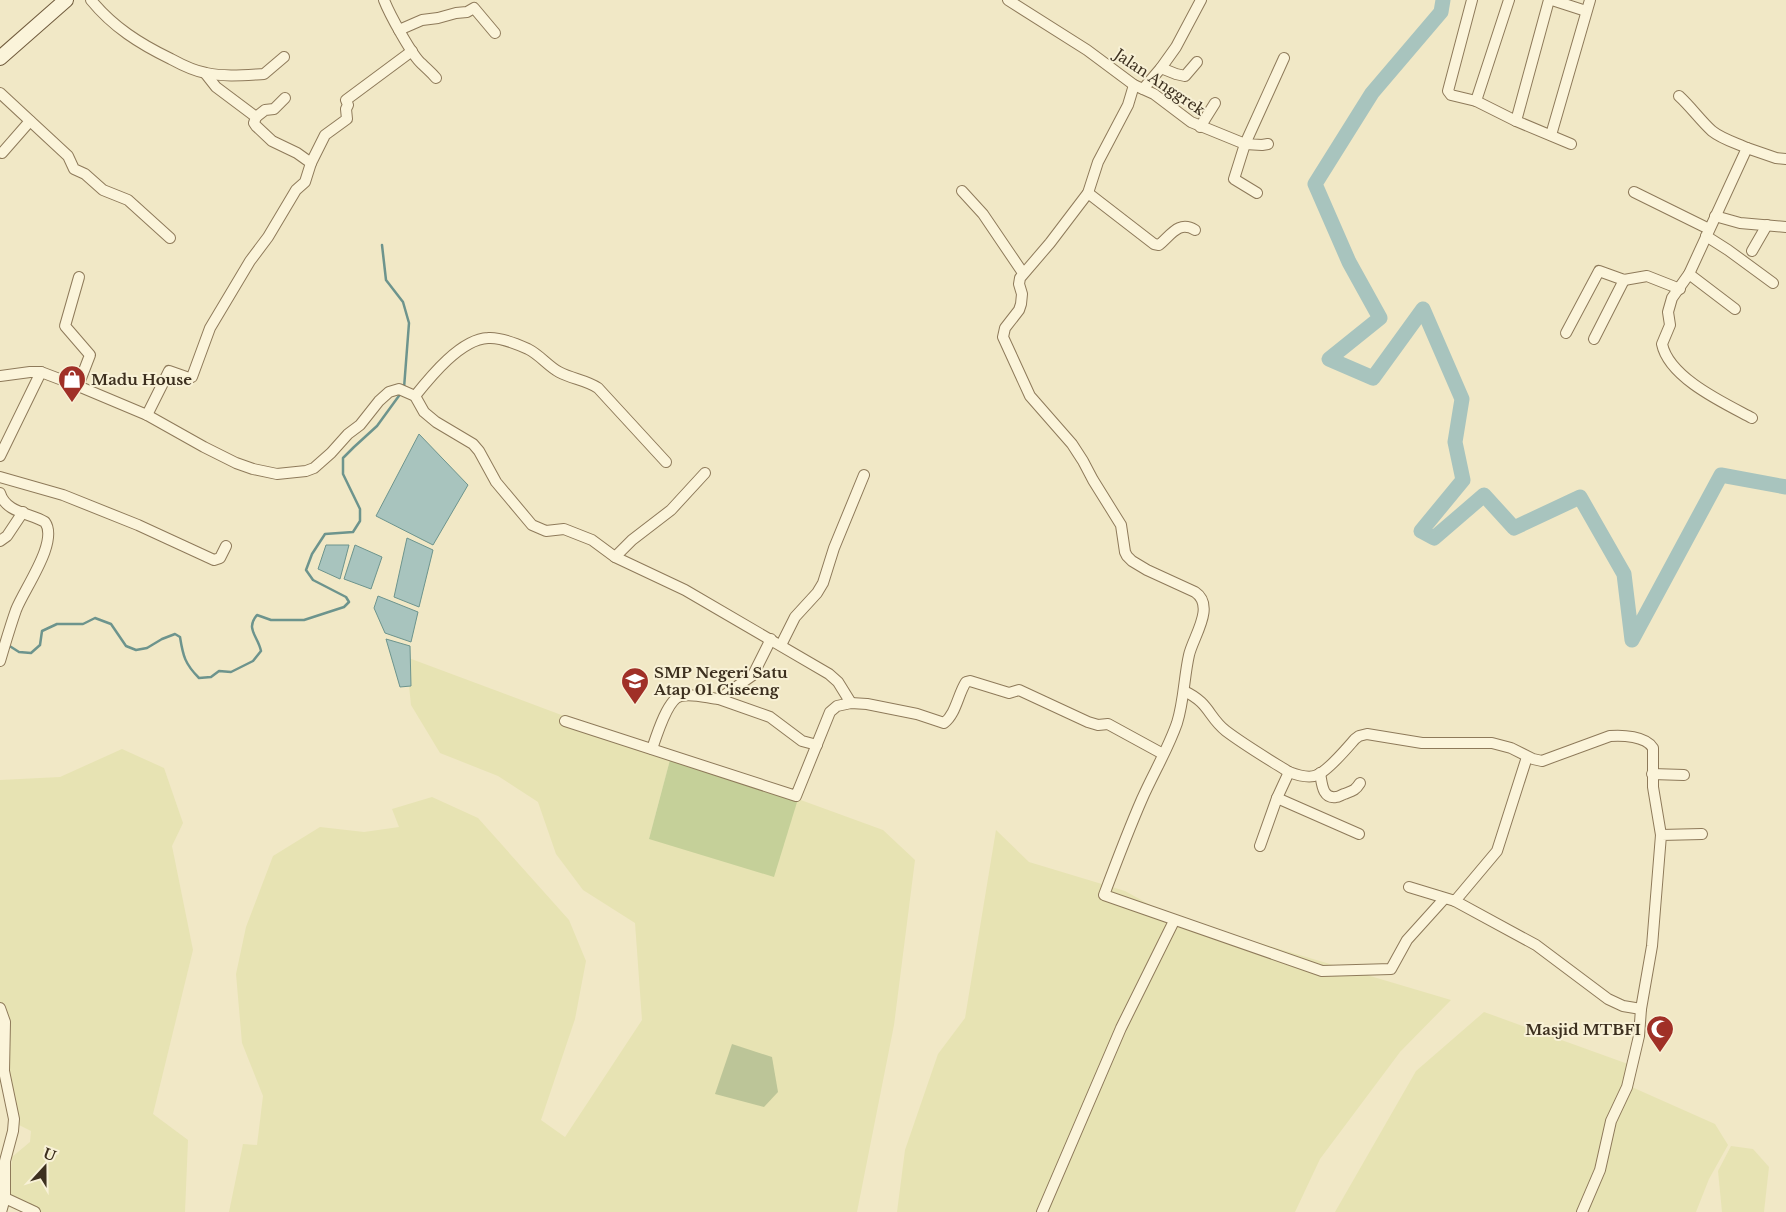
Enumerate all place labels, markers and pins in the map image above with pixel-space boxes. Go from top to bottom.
shop icon: Madu House [57,364,87,403]
place label: Madu House [91,370,192,389]
place label: SMP Negeri Satu Atap 01 Ciseeng [653,663,788,699]
school or university icon: SMP Negeri Satu Atap 01 Ciseeng [620,666,650,705]
mosque icon: Masjid MTBFI [1645,1014,1675,1053]
place label: Masjid MTBFI [1525,1020,1641,1039]

